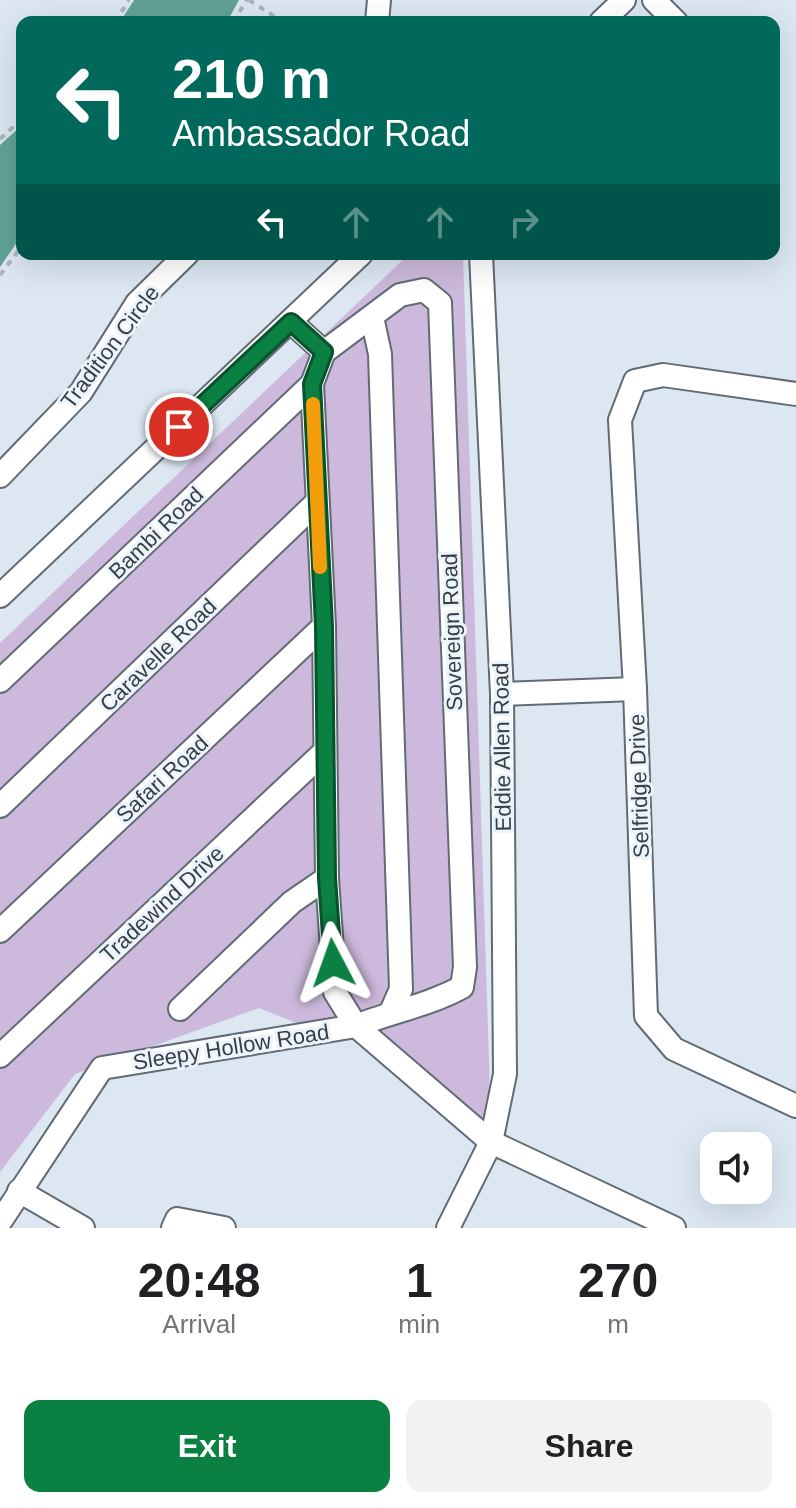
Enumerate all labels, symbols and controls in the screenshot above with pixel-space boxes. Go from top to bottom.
text: 210 m [172,47,331,110]
icon: left [40,48,144,152]
text: Ambassador Road [172,113,470,154]
icon: left [250,200,294,244]
icon: ahead [334,200,378,244]
icon: ahead [418,200,462,244]
icon: right [502,200,546,244]
street label: Tradition Circle [56,281,164,413]
pin [145,393,213,461]
icon: arrive [157,405,201,449]
street label: Bambi Road [104,482,208,584]
street label: Sovereign Road [437,553,467,711]
street label: Caravelle Road [95,593,221,717]
street label: Eddie Allen Road [488,662,516,832]
street label: Selfridge Drive [624,713,654,859]
street label: Safari Road [111,730,213,828]
street label: Tradewind Drive [95,841,229,967]
position arrow [291,921,375,1005]
street label: Sleepy Hollow Road [131,1019,331,1075]
map controls [700,1132,772,1204]
button: sound [700,1132,772,1204]
text: 20:48 [138,1254,261,1307]
text: 1 [406,1254,433,1307]
text: 270 [578,1254,658,1307]
text: Arrival [162,1309,236,1339]
text: min [398,1309,440,1339]
text: m [607,1309,629,1339]
button: Exit [24,1400,390,1492]
button: Share [406,1400,772,1492]

